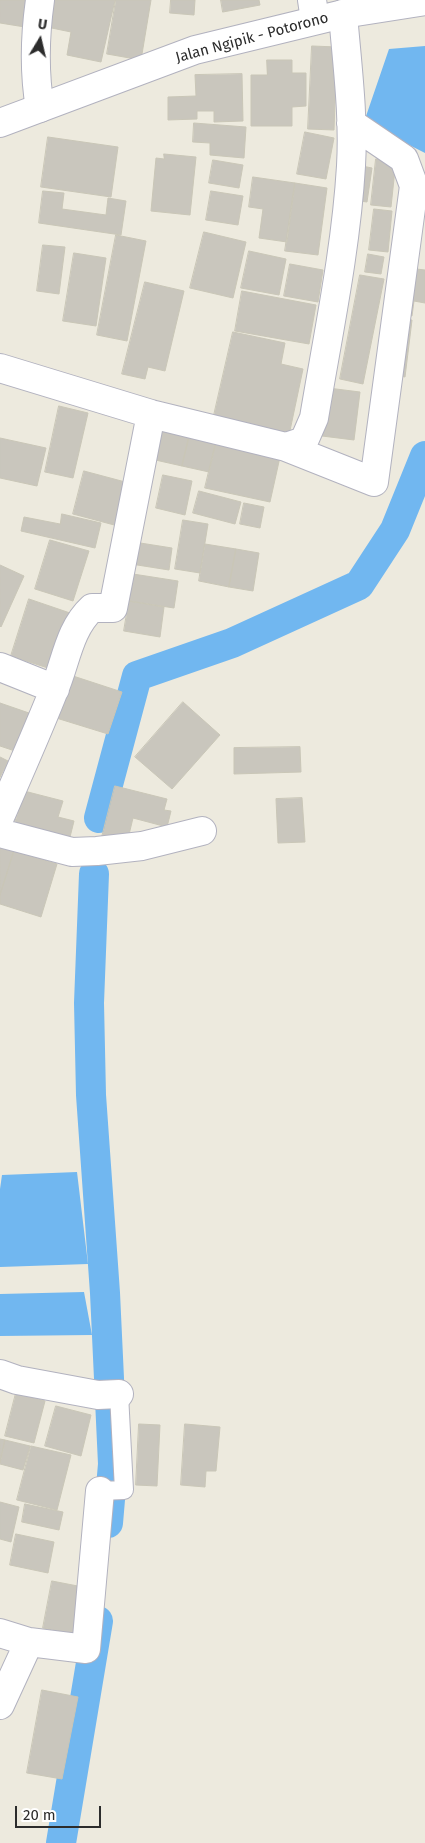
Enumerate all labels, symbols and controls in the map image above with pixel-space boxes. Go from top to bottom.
street label: Jalan Ngipik - Potorono [174,9,330,67]
north arrow [15,15,65,65]
text: U [37,16,48,34]
scale bar [18,1796,104,1828]
text: 20 m [23,1806,56,1824]

